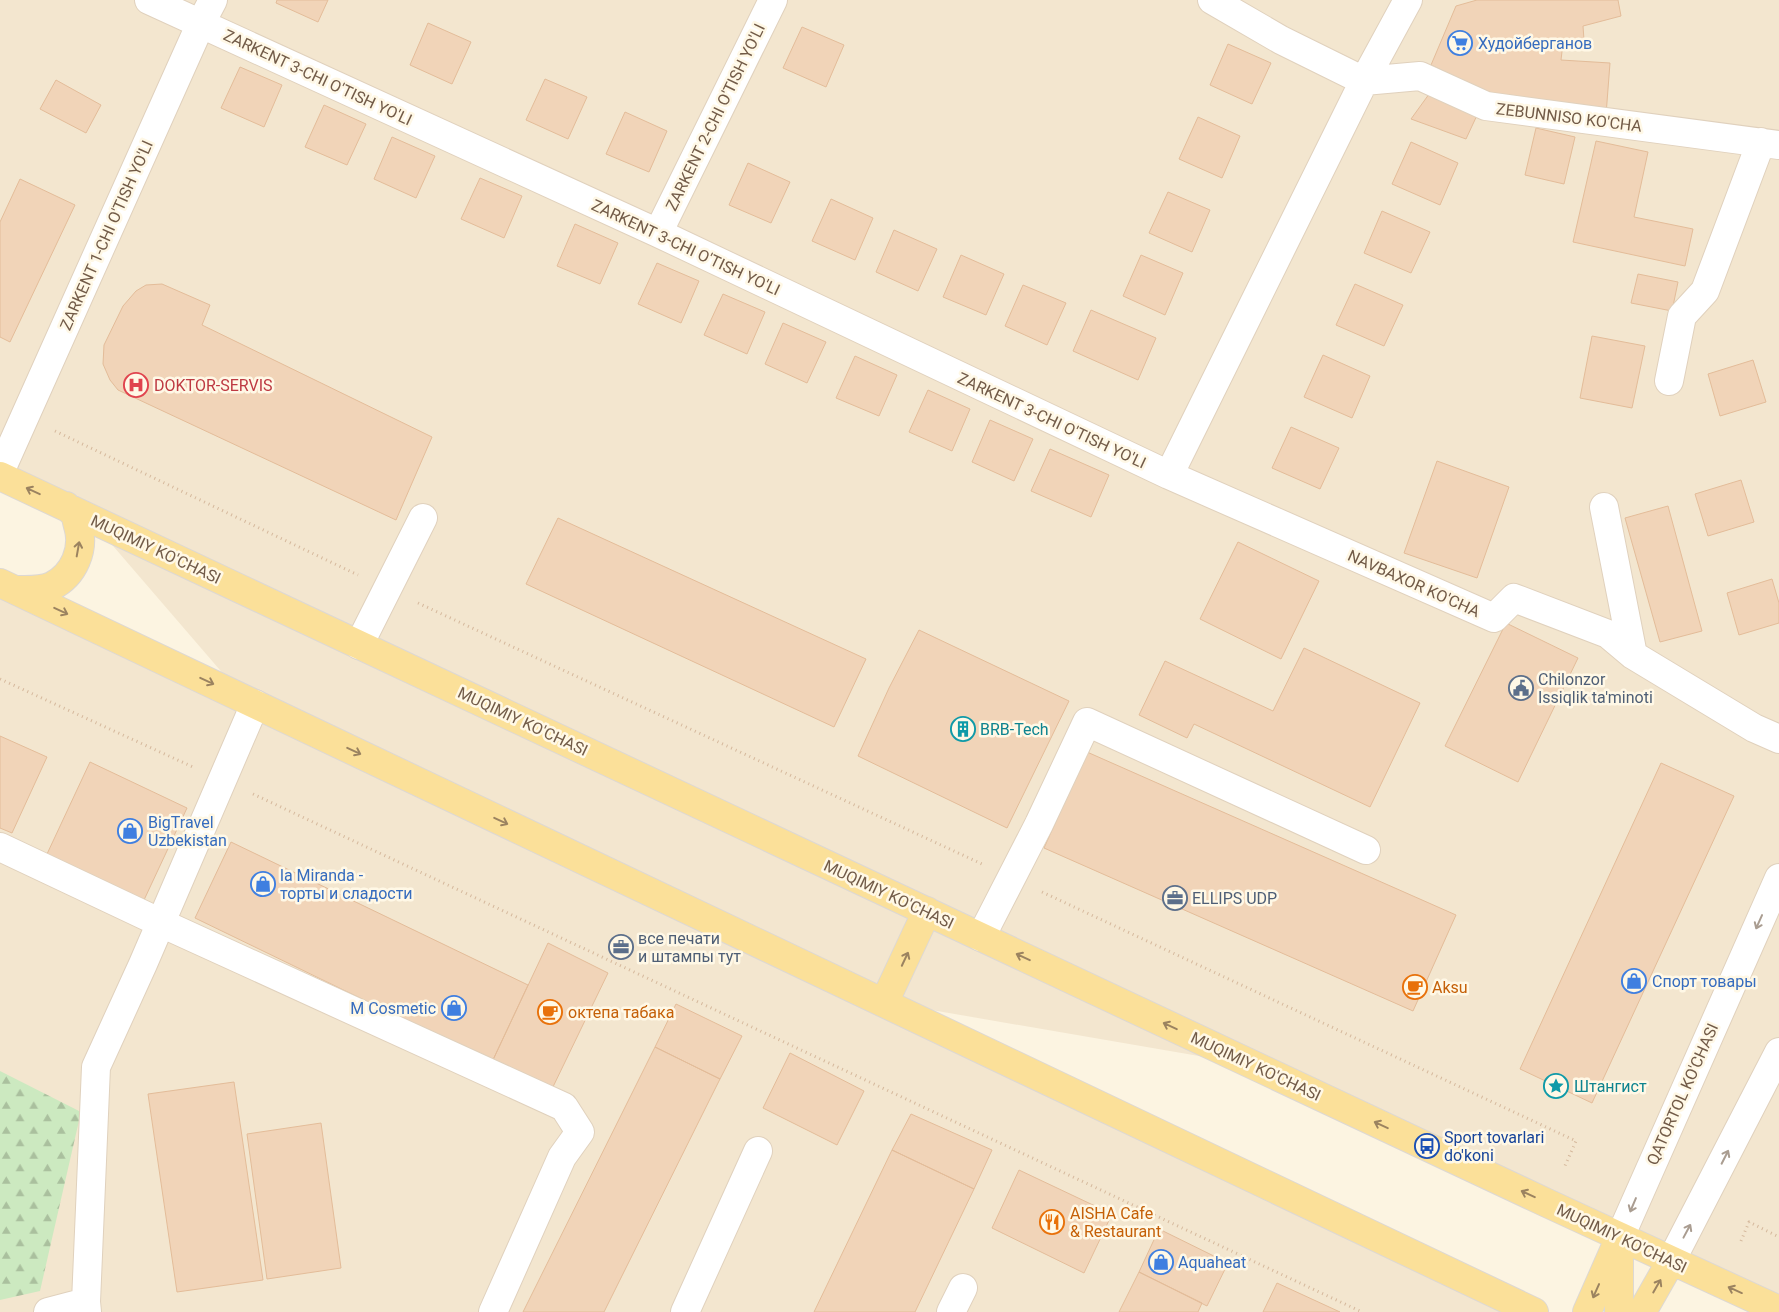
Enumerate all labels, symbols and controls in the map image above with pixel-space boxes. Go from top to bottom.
street label: ZARKENT 2-CHI O'TISH YO'LI [662,21,769,214]
street label: ZARKENT 3-CHI O'TISH YO'LI [221,25,415,130]
supermarket icon: Худойберганов [1447,30,1473,56]
place label: Худойберганов [1478,34,1592,53]
street label: ZEBUNNISO KO'CHA [1495,99,1643,136]
street label: ZARKENT 1-CHI O'TISH YO'LI [56,137,157,333]
street label: ZARKENT 3-CHI O'TISH YO'LI [589,195,783,300]
street label: ZARKENT 3-CHI O'TISH YO'LI [955,368,1149,473]
hospital icon: DOKTOR-SERVIS [123,372,149,398]
place label: DOKTOR-SERVIS [154,376,273,395]
one-way arrow [26,486,41,495]
street label: MUQIMIY KO'CHASI [88,511,224,588]
one-way arrow [74,541,84,557]
street label: NAVBAXOR KO'CHA [1345,546,1483,621]
one-way arrow [53,607,68,617]
place label: Chilonzor Issiqlik ta'minoti [1538,670,1653,707]
public building icon: Chilonzor Issiqlik ta'minoti [1508,675,1534,701]
one-way arrow [199,677,214,686]
street label: MUQIMIY KO'CHASI [455,683,591,760]
building icon: BRB-Tech [950,716,976,742]
place label: BRB-Tech [980,720,1049,739]
one-way arrow [346,747,361,756]
place label: BigTravel Uzbekistan [148,813,227,850]
one-way arrow [493,816,508,826]
shop icon: BigTravel Uzbekistan [117,818,143,844]
street label: MUQIMIY KO'CHASI [821,856,957,933]
place label: la Miranda - торты и сладости [280,866,413,903]
shop icon: la Miranda - торты и сладости [250,871,276,897]
office icon: ELLIPS UDP [1162,885,1188,911]
place label: ELLIPS UDP [1192,889,1277,908]
one-way arrow [1754,914,1764,929]
place label: все печати и штампы тут [638,929,741,966]
office icon: все печати и штампы тут [608,934,634,960]
one-way arrow [900,951,910,966]
one-way arrow [1016,952,1031,961]
shop icon: Спорт товары [1621,968,1647,994]
place label: Спорт товары [1652,972,1757,991]
cafe icon: Aksu [1402,974,1428,1000]
place label: Aksu [1432,978,1468,997]
shop icon: M Cosmetic [441,995,467,1021]
place label: M Cosmetic [350,999,436,1018]
cafe icon: октепа табака [537,999,563,1025]
place label: октепа табака [568,1003,674,1022]
one-way arrow [1163,1021,1178,1030]
street label: QATORTOL KO'CHASI [1643,1021,1722,1168]
street label: MUQIMIY KO'CHASI [1188,1028,1324,1105]
place icon: Штангист [1543,1073,1569,1099]
place label: Штангист [1574,1077,1647,1096]
one-way arrow [1374,1119,1389,1129]
place label: Sport tovarlari do'koni [1444,1128,1544,1165]
bus stop icon: Sport tovarlari do'koni [1414,1133,1440,1159]
one-way arrow [1721,1150,1730,1165]
one-way arrow [1521,1189,1536,1198]
one-way arrow [1628,1197,1637,1212]
street label: MUQIMIY KO'CHASI [1554,1200,1690,1277]
place label: AISHA Cafe & Restaurant [1070,1204,1161,1241]
restaurant icon: AISHA Cafe & Restaurant [1039,1209,1065,1235]
one-way arrow [1683,1224,1693,1238]
shop icon: Aquaheat [1148,1249,1174,1275]
place label: Aquaheat [1178,1253,1246,1272]
one-way arrow [1652,1280,1662,1294]
one-way arrow [1591,1283,1600,1298]
one-way arrow [1728,1285,1743,1295]

